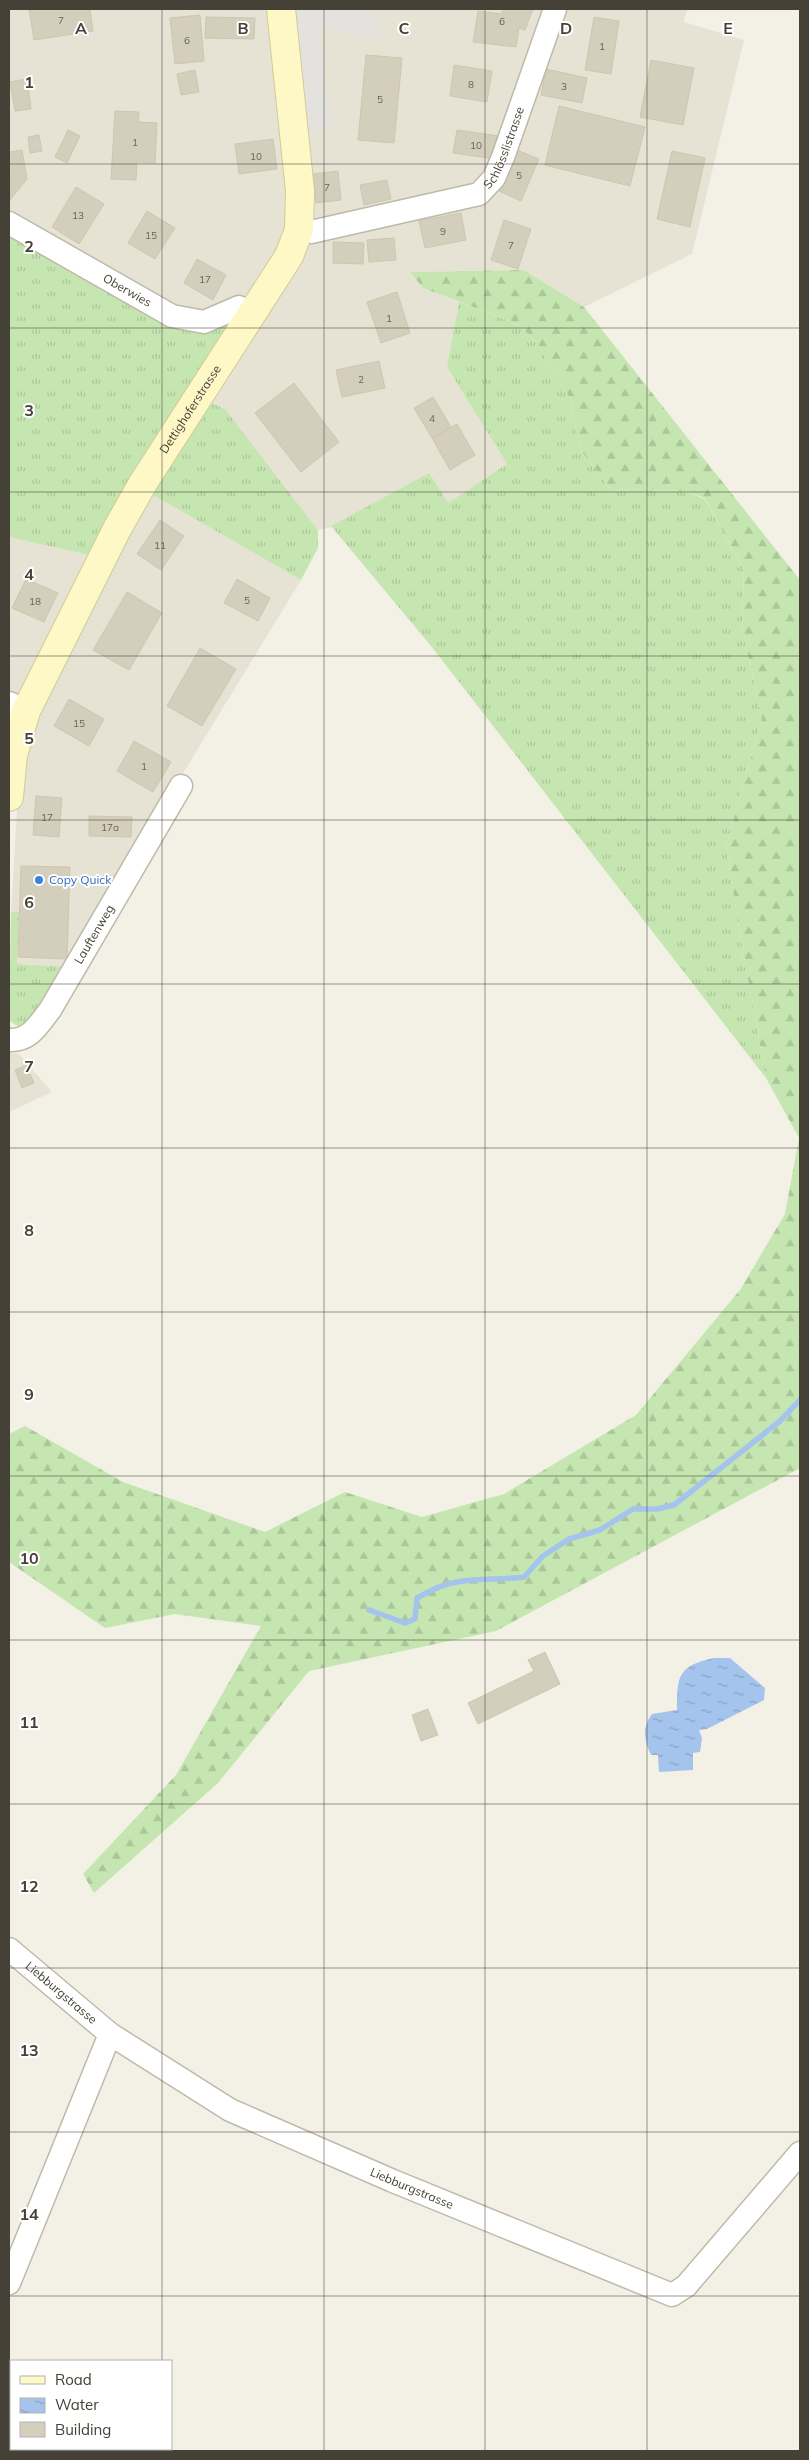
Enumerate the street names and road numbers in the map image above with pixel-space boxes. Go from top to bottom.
street label: Schlösslistrasse [480,105,527,192]
street label: Oberwies [100,270,154,310]
street label: Dettighoferstrasse [156,362,224,456]
street label: Lauftenweg [71,902,117,966]
street label: Liebburgstrasse [23,1958,100,2027]
street label: Liebburgstrasse [368,2164,456,2212]

